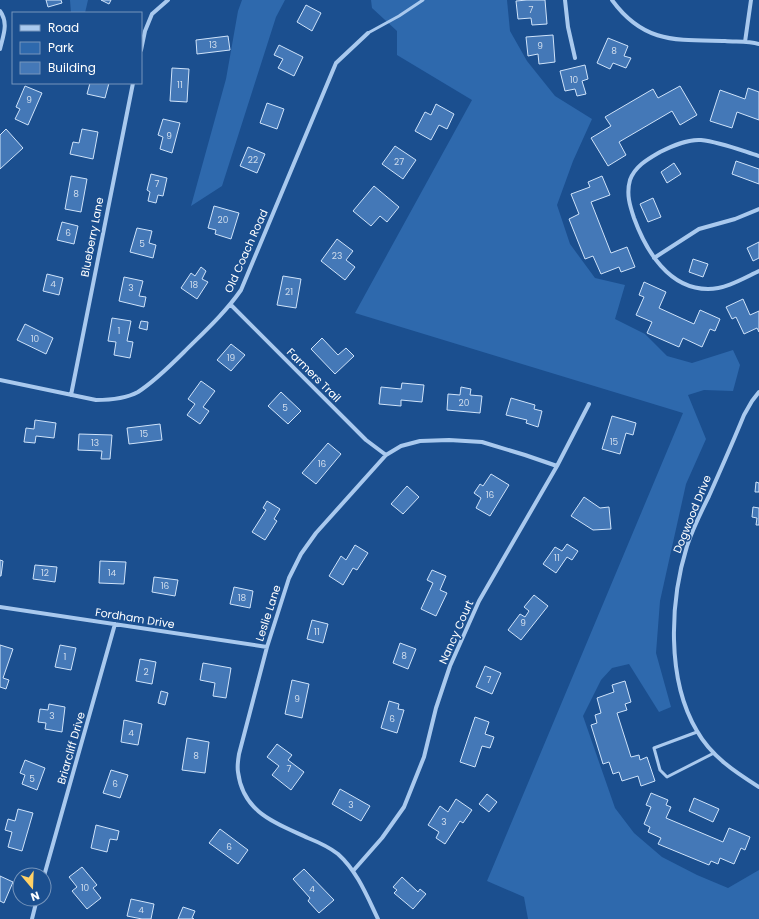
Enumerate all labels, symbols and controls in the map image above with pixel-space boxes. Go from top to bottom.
house number: 7 [529,4,534,16]
legend [12,12,142,84]
text: Road [48,19,79,36]
text: Park [48,39,75,56]
house number: 13 [209,39,217,51]
house number: 9 [537,40,543,52]
house number: 8 [611,45,617,57]
text: Building [48,59,96,76]
house number: 10 [570,74,579,86]
house number: 11 [177,79,183,91]
house number: 9 [26,94,32,106]
house number: 9 [166,130,172,142]
house number: 22 [248,154,258,166]
house number: 27 [394,156,404,168]
house number: 7 [155,178,160,190]
house number: 8 [73,188,79,200]
street label: Blueberry Lane [76,196,108,278]
street label: Old Coach Road [220,207,272,295]
house number: 20 [218,214,229,226]
house number: 6 [65,227,71,239]
house number: 5 [139,238,145,250]
house number: 23 [332,250,342,262]
house number: 4 [50,278,56,290]
house number: 18 [190,279,199,291]
house number: 3 [128,282,134,294]
house number: 21 [285,286,293,298]
house number: 1 [118,325,121,337]
house number: 10 [31,333,40,345]
street label: Farmers Trail [283,344,345,406]
house number: 19 [227,352,236,364]
house number: 20 [459,397,470,409]
house number: 5 [282,402,288,414]
house number: 15 [140,428,149,440]
house number: 15 [610,436,619,448]
house number: 13 [91,437,99,449]
house number: 16 [318,458,327,470]
street label: Dogwood Drive [669,472,715,556]
house number: 16 [486,489,495,501]
house number: 11 [554,552,560,564]
house number: 12 [41,567,49,579]
house number: 14 [108,567,117,579]
house number: 16 [161,580,170,592]
street label: Leslie Lane [251,583,285,643]
house number: 18 [238,592,247,604]
street label: Nancy Court [435,597,477,667]
street label: Fordham Drive [94,604,176,632]
house number: 9 [520,617,526,629]
house number: 11 [314,626,320,638]
house number: 8 [401,650,407,662]
house number: 1 [64,651,67,663]
house number: 2 [143,666,149,678]
house number: 7 [487,674,492,686]
house number: 9 [294,693,300,705]
house number: 3 [49,710,55,722]
street label: Briarcliff Drive [53,710,89,786]
house number: 6 [389,713,395,725]
house number: 4 [128,727,134,739]
house number: 8 [193,750,199,762]
house number: 7 [287,763,292,775]
house number: 5 [29,773,35,785]
house number: 6 [112,778,118,790]
house number: 3 [348,799,354,811]
house number: 3 [441,816,447,828]
house number: 6 [226,841,232,853]
north arrow [12,867,52,907]
house number: 10 [81,882,90,894]
house number: 4 [309,883,315,895]
text: N [29,888,42,905]
house number: 4 [138,904,144,916]

